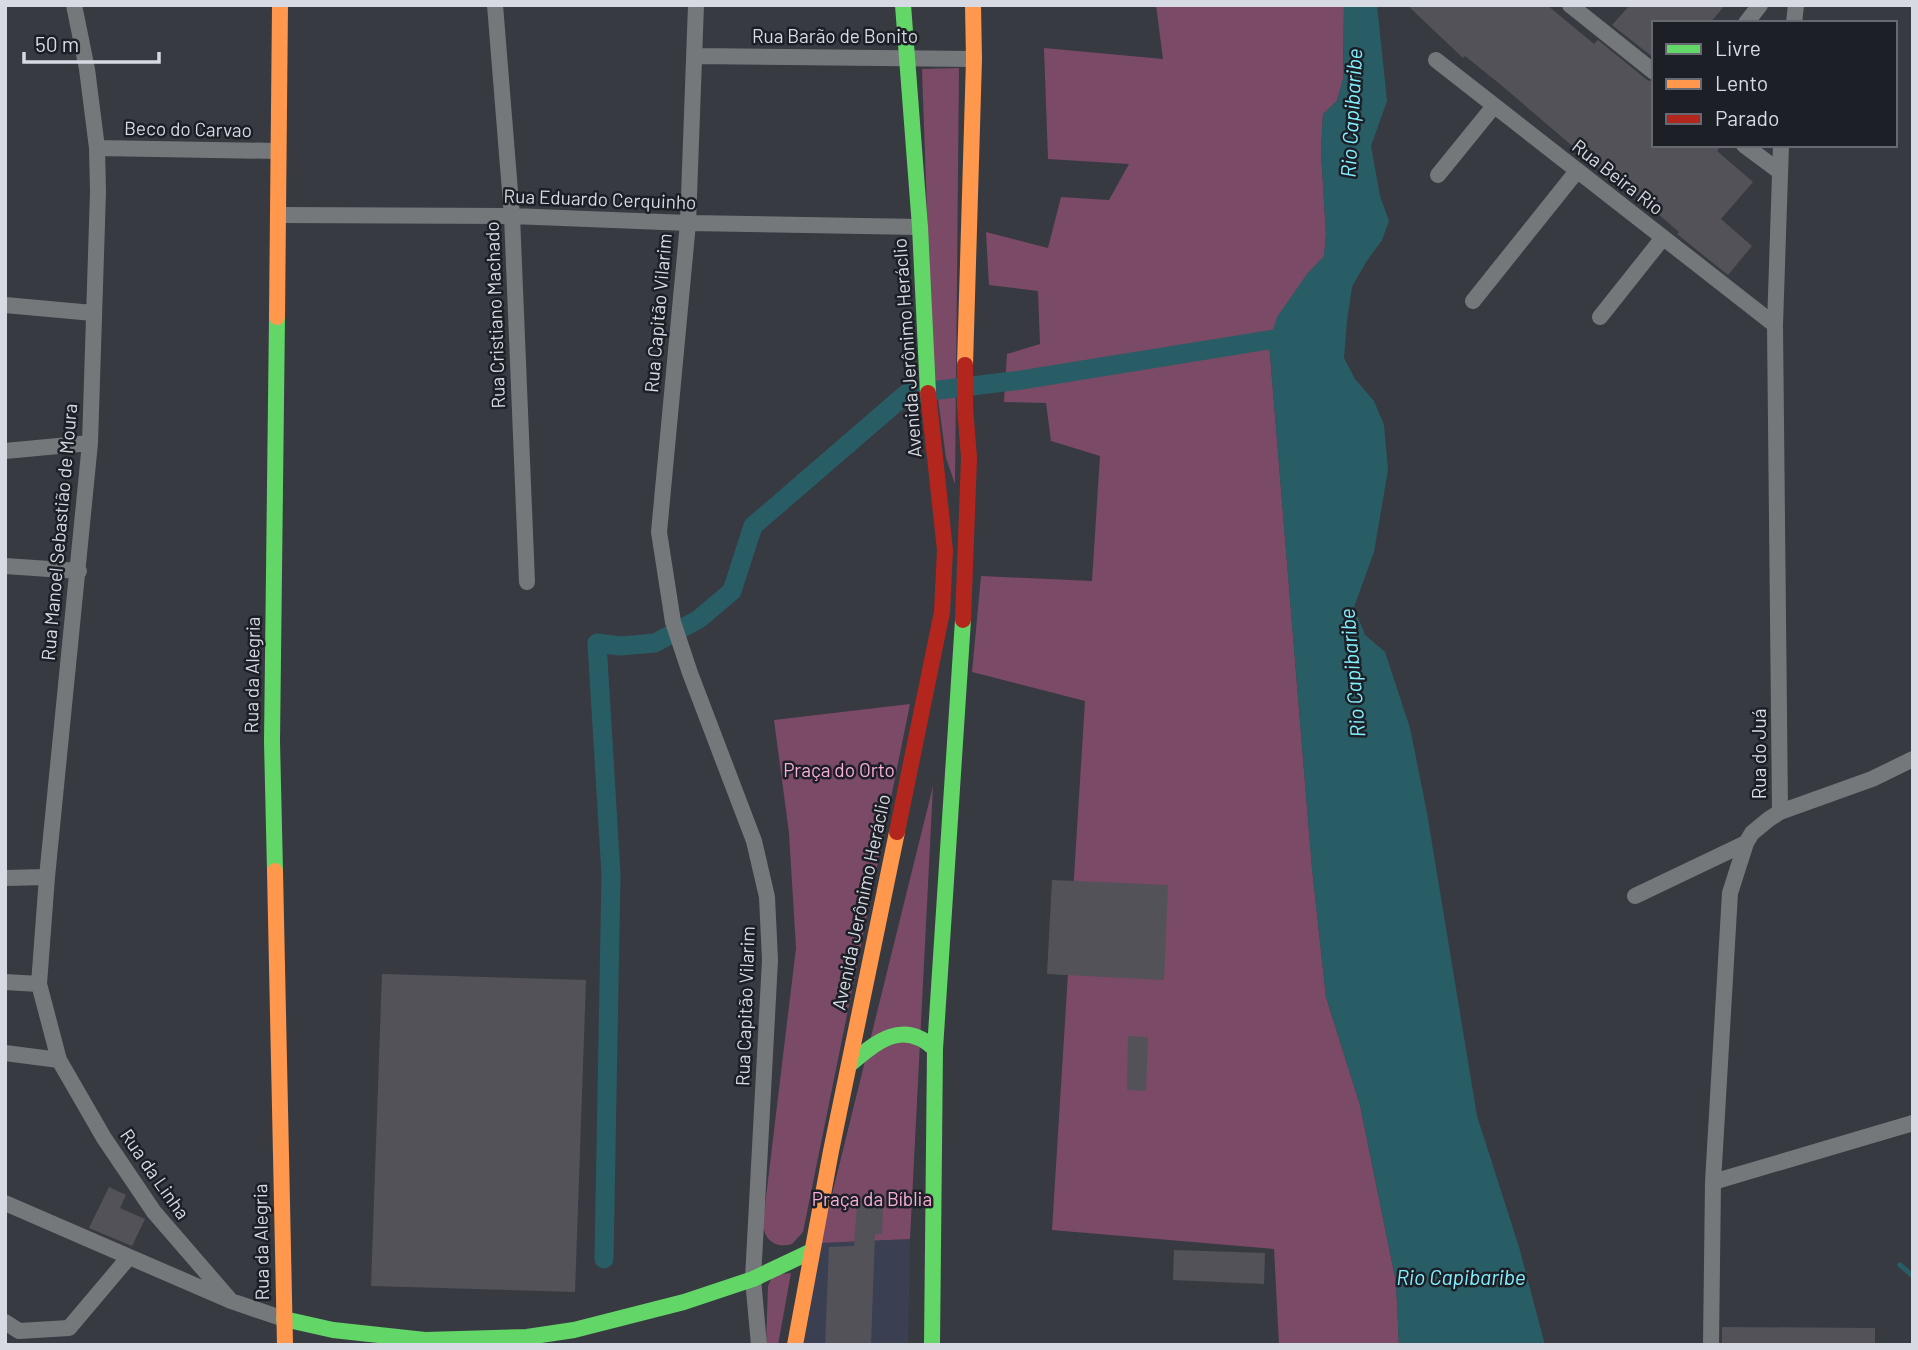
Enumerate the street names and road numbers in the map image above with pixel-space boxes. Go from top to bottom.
street label: Rua Barão de Bonito [752,24,918,47]
street label: Beco do Carvao [124,116,252,141]
street label: Rua Beira Rio [1568,134,1669,219]
street label: Rua Eduardo Cerquinho [503,184,697,213]
street label: Rua Cristiano Machado [480,221,509,409]
street label: Rua Capitão Vilarim [639,232,676,394]
street label: Avenida Jerônimo Heráclio [887,237,926,459]
street label: Rua Manoel Sebastião de Moura [36,402,81,662]
street label: Rua da Alegria [239,616,264,734]
street label: Rua do Juá [1747,709,1770,799]
street label: Avenida Jerônimo Heráclio [826,792,895,1012]
street label: Rua Capitão Vilarim [730,926,759,1086]
street label: Rua da Linha [116,1124,195,1223]
street label: Rua da Alegria [248,1183,273,1301]

